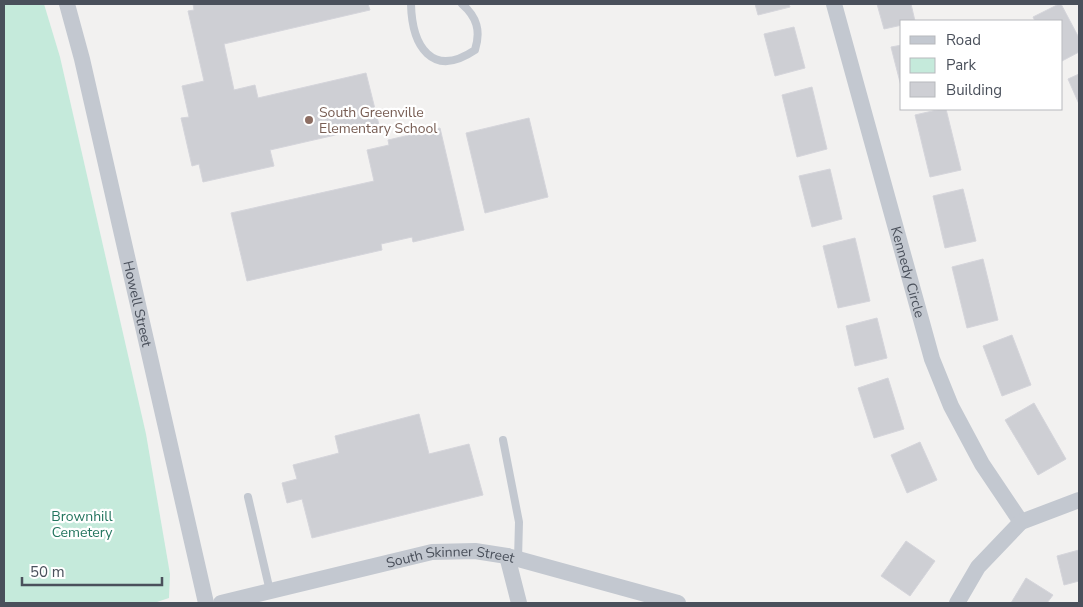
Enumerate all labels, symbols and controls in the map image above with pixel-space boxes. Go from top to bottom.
legend [900,20,1063,110]
text: Road [946,30,981,50]
text: Park [946,55,976,75]
text: Building [946,80,1002,100]
place label: South Greenville Elementary School [319,103,438,138]
marker: South Greenville Elementary School [303,114,315,126]
street label: Kennedy Circle [886,224,929,320]
street label: Howell Street [118,259,156,349]
park label: Brownhill Cemetery [51,507,113,542]
street label: South Skinner Street [384,542,517,573]
scale bar [22,554,162,586]
text: 50 m [30,562,65,582]

